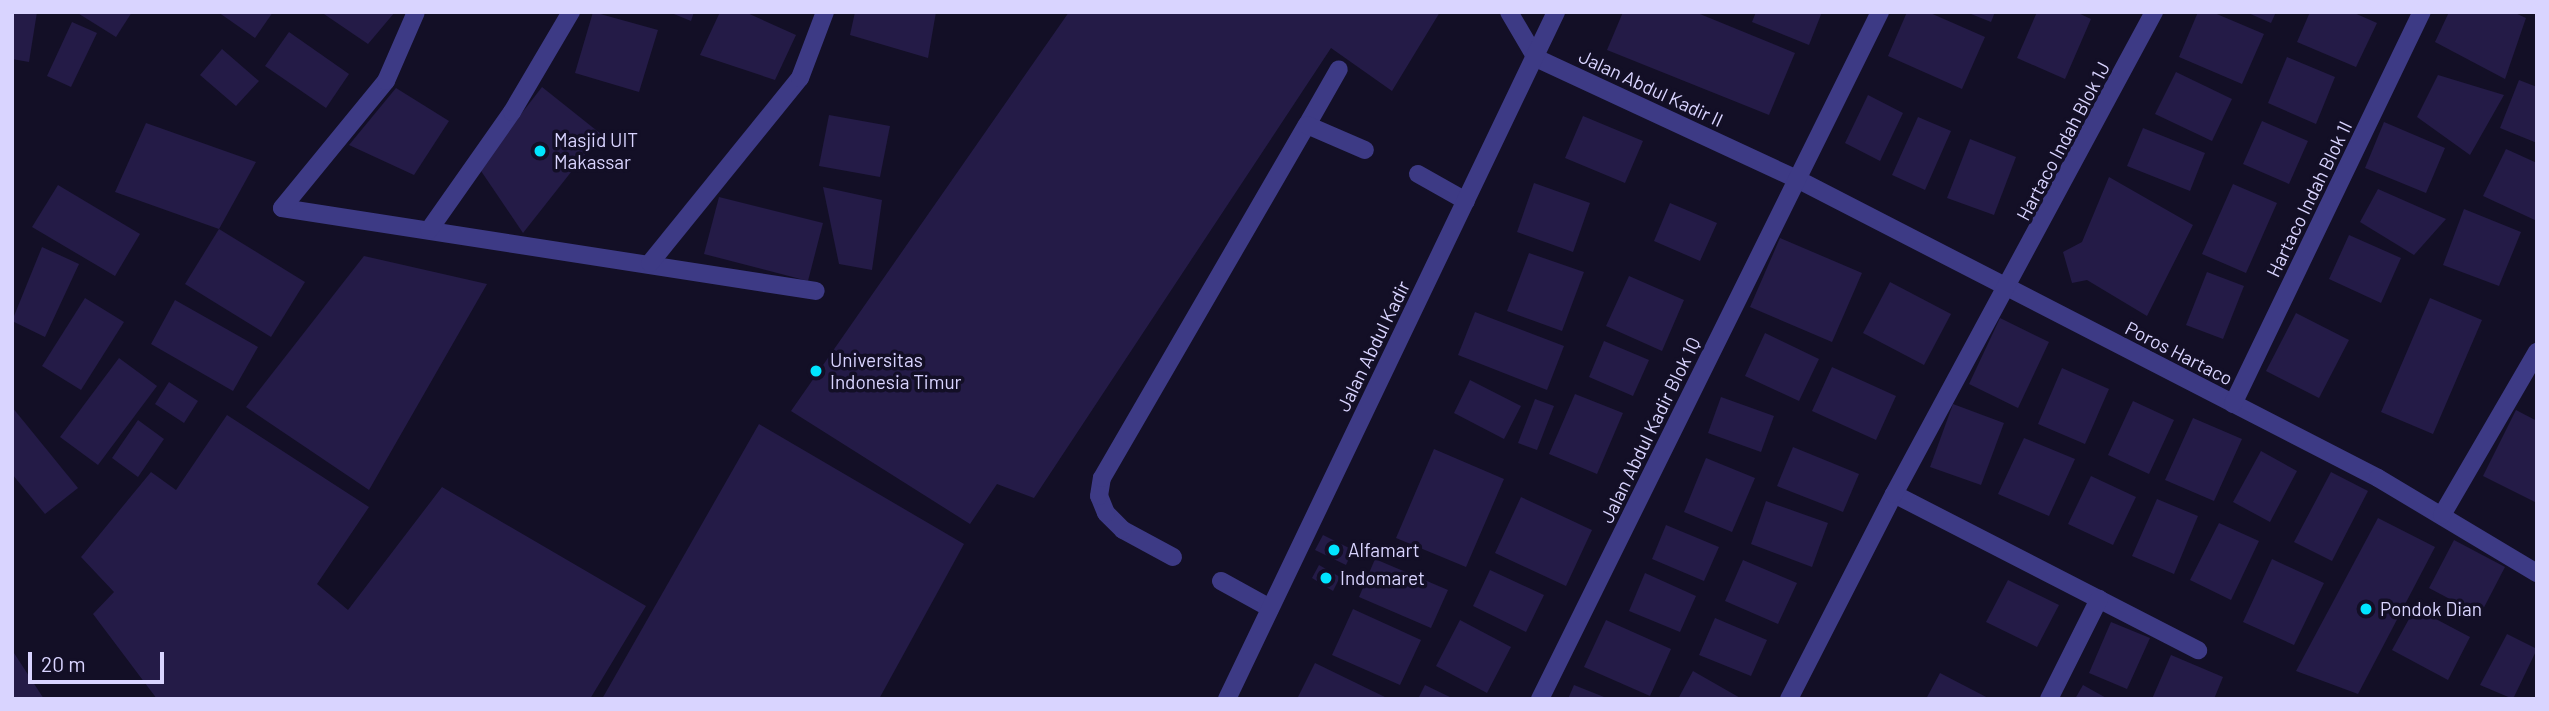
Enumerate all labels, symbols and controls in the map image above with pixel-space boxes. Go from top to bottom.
street label: Jalan Abdul Kadir II [1575,45,1727,131]
street label: Hartaco Indah Blok 1J [2011,58,2115,224]
street label: Hartaco Indah Blok 1I [2261,117,2357,281]
place label: Masjid UIT Makassar [554,129,638,173]
marker: Masjid UIT Makassar [532,143,548,159]
street label: Jalan Abdul Kadir [1331,277,1415,415]
street label: Poros Hartaco [2121,316,2237,390]
street label: Jalan Abdul Kadir Blok 1Q [1595,333,1705,527]
place label: Universitas Indonesia Timur [830,349,962,393]
marker: Universitas Indonesia Timur [808,363,824,379]
place label: Alfamart [1348,539,1420,561]
marker: Alfamart [1326,542,1342,558]
place label: Indomaret [1340,567,1425,589]
marker: Indomaret [1318,570,1334,586]
place label: Pondok Dian [2380,598,2482,620]
marker: Pondok Dian [2358,601,2374,617]
scale bar [32,638,168,682]
text: 20 m [41,651,86,676]

